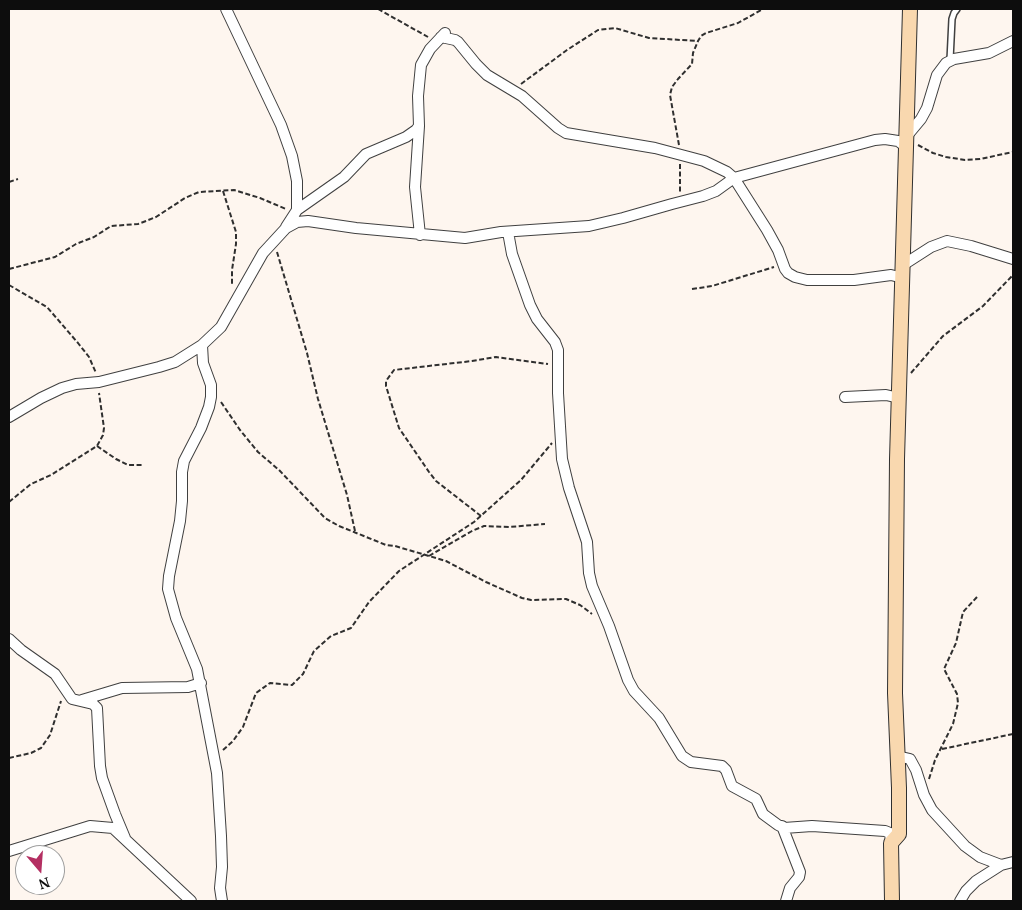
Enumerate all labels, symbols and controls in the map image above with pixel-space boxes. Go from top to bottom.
north arrow [15,845,65,895]
text: N [36,873,52,894]

